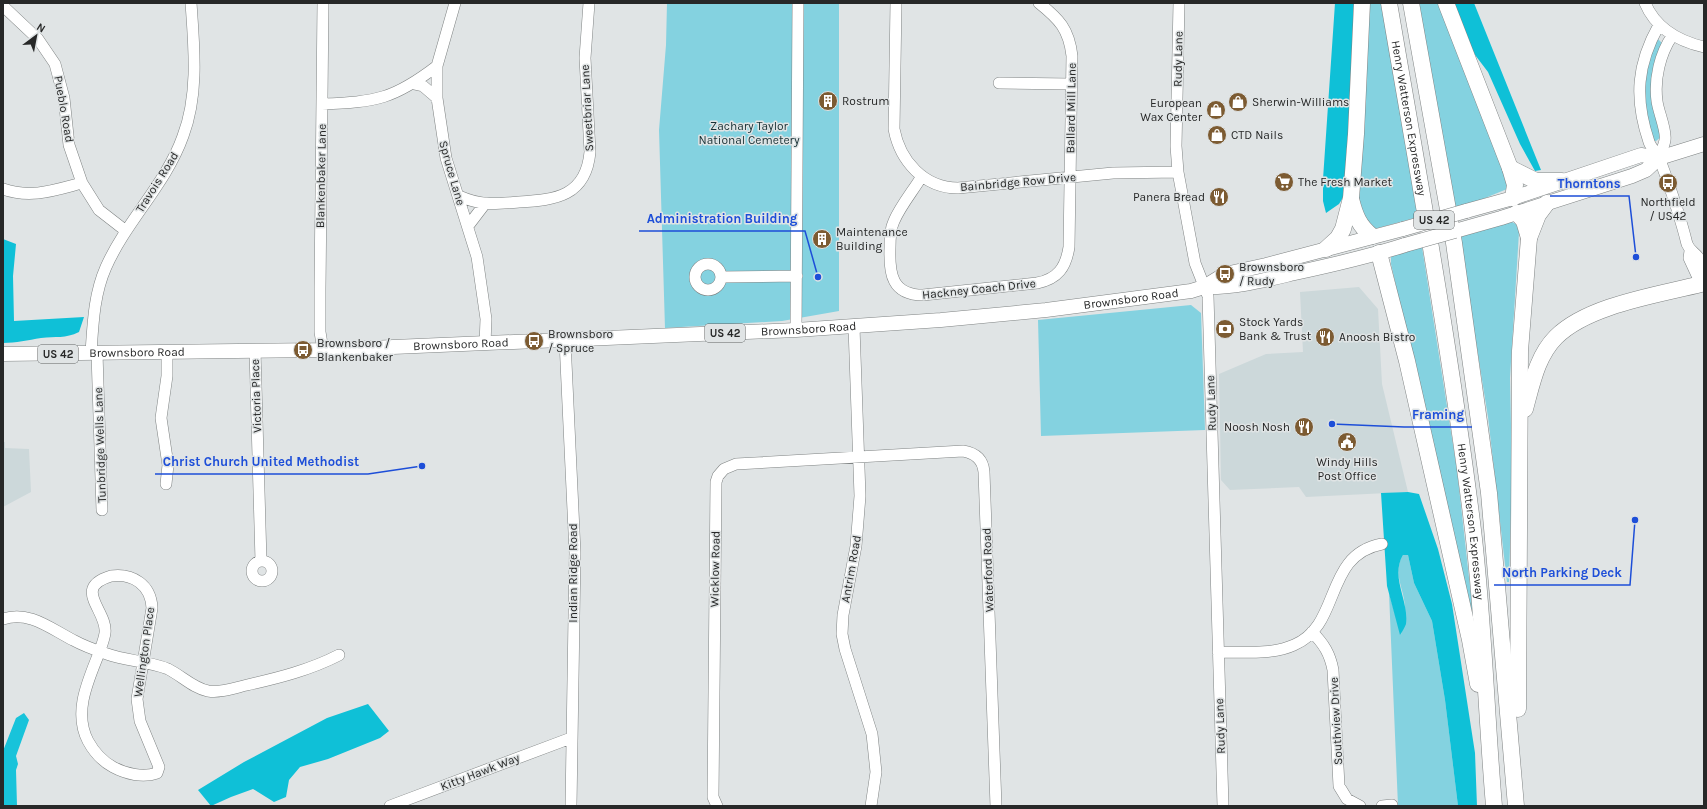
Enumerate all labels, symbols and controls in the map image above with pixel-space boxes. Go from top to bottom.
north arrow [16,16,56,56]
text: N [34,20,48,36]
street label: Rudy Lane [1171,31,1185,87]
street label: Henry Watterson Expressway [1389,39,1429,198]
street label: Ballard Mill Lane [1063,63,1079,153]
street label: Sweetbriar Lane [578,64,596,152]
street label: Pueblo Road [51,75,77,143]
building icon: Rostrum [817,90,839,112]
shop icon: Sherwin-Williams [1227,91,1249,113]
place label: Rostrum [842,94,890,108]
place label: Sherwin-Williams [1252,95,1349,109]
place label: European Wax Center [1140,96,1203,124]
shop icon: European Wax Center [1205,99,1227,121]
park label: Zachary Taylor National Cemetery [698,119,800,147]
street label: Blankenbaker Lane [313,124,329,228]
shop icon: CTD Nails [1206,124,1228,146]
place label: CTD Nails [1231,128,1283,142]
street label: Spruce Lane [436,139,468,207]
street label: Travois Road [133,149,181,215]
street label: Bainbridge Row Drive [959,170,1077,194]
supermarket icon: The Fresh Market [1273,171,1295,193]
callout: Thorntons [1550,171,1629,196]
bus stop icon: Northfield / US42 [1657,172,1679,194]
place label: The Fresh Market [1298,175,1392,189]
text: Thorntons [1557,176,1621,191]
restaurant icon: Panera Bread [1208,186,1230,208]
place label: Panera Bread [1133,190,1205,204]
place label: Northfield / US42 [1640,195,1696,223]
callout: Administration Building [639,206,805,231]
text: Administration Building [647,211,798,226]
road number: US 42 [1414,211,1454,229]
place label: Maintenance Building [836,225,908,253]
building icon: Maintenance Building [811,228,833,250]
place label: Brownsboro / Rudy [1239,260,1304,288]
bus stop icon: Brownsboro / Rudy [1214,263,1236,285]
street label: Hackney Coach Drive [921,276,1037,302]
street label: Brownsboro Road [1083,286,1179,312]
place label: Stock Yards Bank & Trust [1239,315,1312,343]
bank icon: Stock Yards Bank & Trust [1214,318,1236,340]
street label: Brownsboro Road [760,319,857,338]
road number: US 42 [705,324,745,342]
restaurant icon: Anoosh Bistro [1314,326,1336,348]
place label: Brownsboro / Spruce [548,327,613,355]
bus stop icon: Brownsboro / Spruce [523,330,545,352]
place label: Anoosh Bistro [1339,330,1415,344]
street label: Brownsboro Road [413,335,509,353]
place label: Brownsboro / Blankenbaker [317,336,393,364]
bus stop icon: Brownsboro / Blankenbaker [292,339,314,361]
road number: US 42 [38,345,78,363]
street label: Brownsboro Road [89,345,185,360]
street label: Victoria Place [248,359,264,433]
street label: Rudy Lane [1203,375,1219,431]
street label: Tunbridge Wells Lane [91,387,109,503]
callout: Framing [1404,402,1472,427]
text: Framing [1412,407,1464,422]
restaurant icon: Noosh Nosh [1293,416,1315,438]
place label: Noosh Nosh [1224,420,1290,434]
public building icon: Windy Hills Post Office [1336,431,1358,453]
street label: Henry Watterson Expressway [1455,442,1487,601]
callout: Christ Church United Methodist [155,449,368,474]
text: Christ Church United Methodist [163,454,359,469]
place label: Windy Hills Post Office [1316,455,1378,483]
street label: Indian Ridge Road [566,523,580,623]
street label: Waterford Road [980,528,996,612]
street label: Wicklow Road [707,531,723,607]
street label: Antrim Road [838,534,864,604]
callout: North Parking Deck [1494,560,1630,585]
text: North Parking Deck [1502,565,1622,580]
street label: Wellington Place [131,606,157,698]
street label: Southview Drive [1327,677,1345,765]
street label: Rudy Lane [1212,698,1228,754]
street label: Kitty Hawk Way [438,750,522,794]

